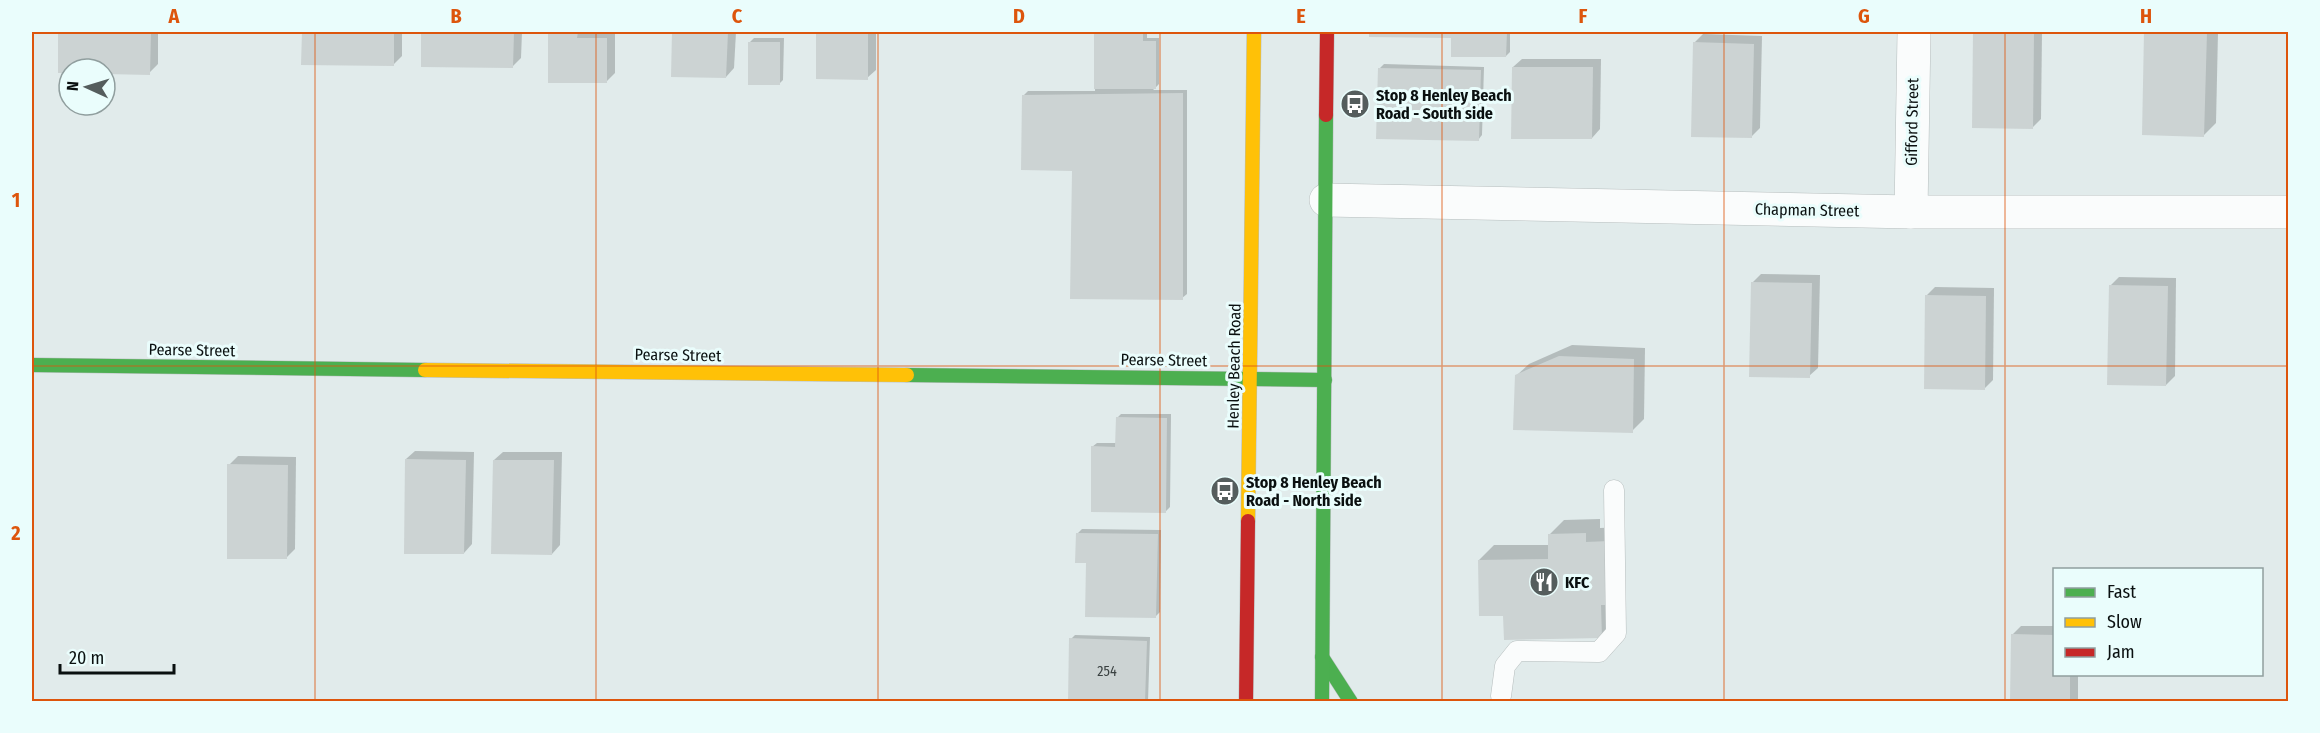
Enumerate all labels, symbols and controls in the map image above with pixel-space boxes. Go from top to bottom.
text: A [168,4,181,28]
text: B [450,4,462,28]
text: C [732,4,743,28]
text: D [1013,4,1025,28]
text: E [1296,4,1306,28]
text: F [1579,4,1588,28]
text: G [1858,4,1870,28]
text: H [2140,4,2152,28]
north arrow [57,57,117,117]
street label: Gifford Street [1902,77,1922,166]
text: N [63,81,82,91]
place label: Stop 8 Henley Beach Road - South side [1376,86,1512,123]
bus stop icon: Stop 8 Henley Beach Road - South side [1339,88,1371,120]
text: 1 [12,188,20,212]
street label: Chapman Street [1755,200,1860,220]
street label: Henley Beach Road [1223,303,1245,429]
street label: Pearse Street [148,340,236,360]
street label: Pearse Street [634,345,722,365]
street label: Pearse Street [1120,350,1208,370]
place label: Stop 8 Henley Beach Road - North side [1246,473,1382,510]
bus stop icon: Stop 8 Henley Beach Road - North side [1209,475,1241,507]
text: 2 [10,521,21,545]
restaurant icon: KFC [1528,566,1560,598]
legend [2053,568,2263,676]
place label: KFC [1565,573,1590,592]
text: Fast [2107,581,2136,603]
text: Slow [2107,611,2142,633]
scale bar [60,637,174,675]
text: Jam [2107,641,2135,663]
text: 20 m [69,647,104,669]
house number: 254 [1097,663,1117,680]

